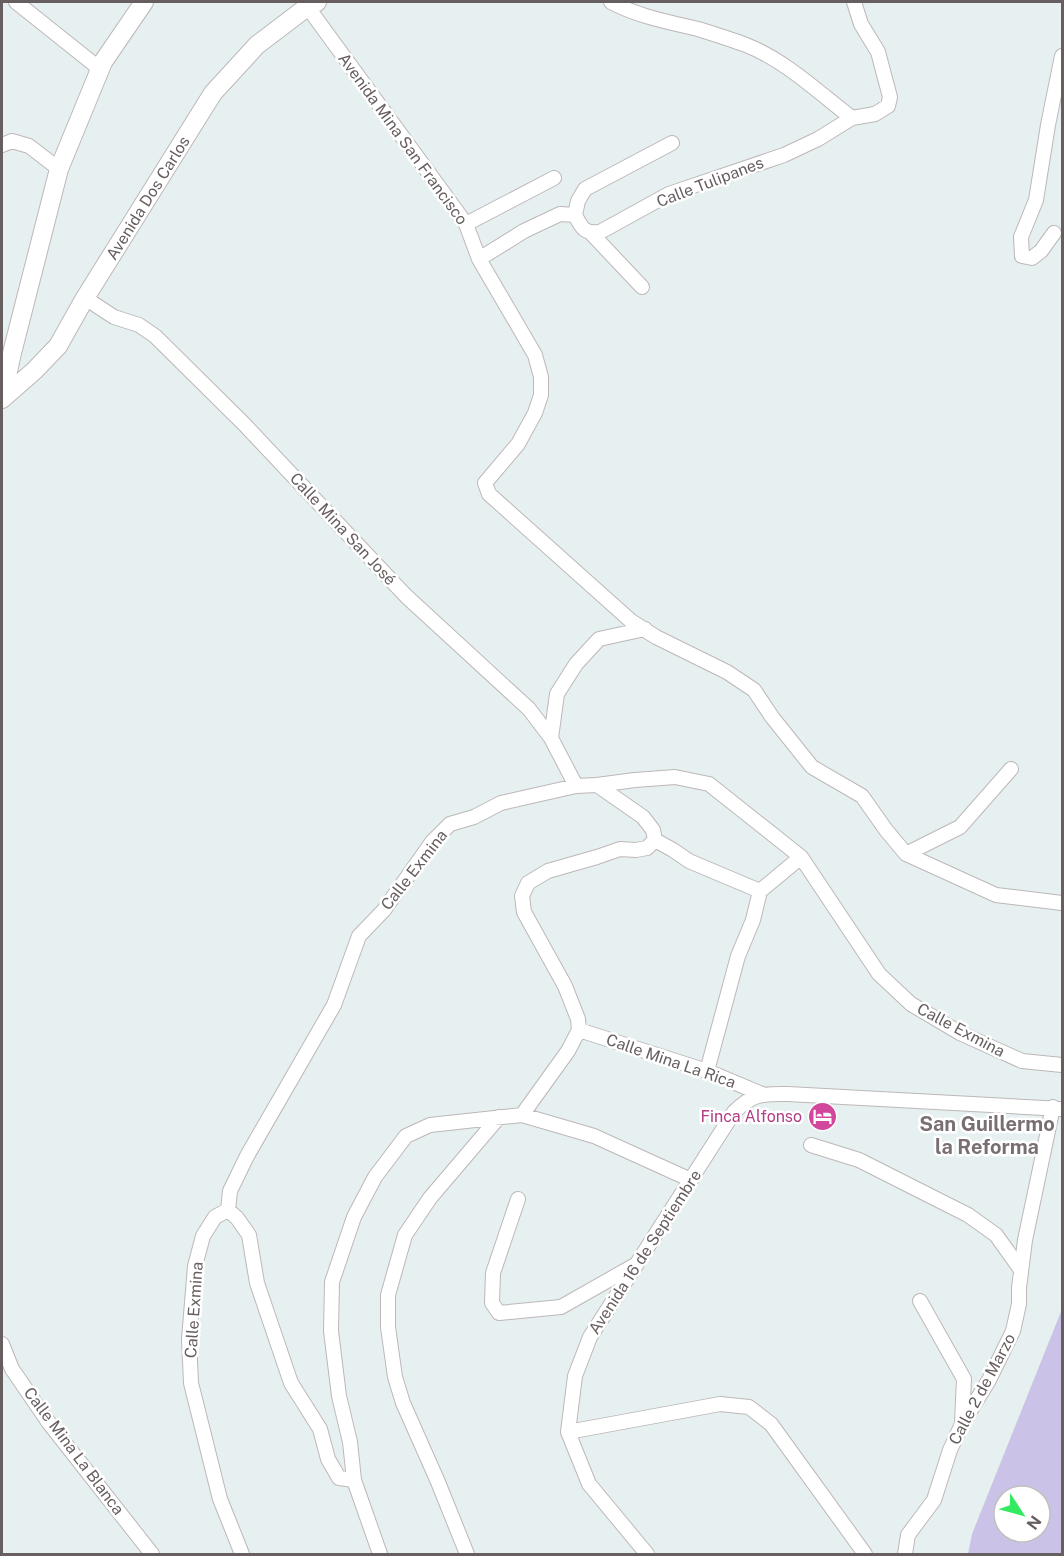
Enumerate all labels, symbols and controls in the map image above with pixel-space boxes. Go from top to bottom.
street label: Avenida Mina San Francisco [334,49,472,229]
street label: Avenida Dos Carlos [102,133,194,263]
street label: Calle Tulipanes [654,153,766,211]
street label: Calle Mina San José [286,469,400,589]
street label: Calle Exmina [377,826,451,914]
street label: Calle Exmina [914,999,1008,1061]
street label: Calle Mina La Rica [604,1030,738,1092]
hotel icon: Finca Alfonso [807,1100,839,1132]
place label: Finca Alfonso [700,1107,802,1126]
district label: San Guillermo la Reforma [919,1112,1055,1159]
street label: Avenida 16 de Septiembre [585,1166,705,1338]
street label: Calle Exmina [181,1261,207,1359]
street label: Calle 2 de Marzo [945,1330,1019,1448]
street label: Calle Mina La Blanca [20,1384,128,1518]
north arrow [992,1484,1052,1544]
text: N [1022,1512,1045,1533]

